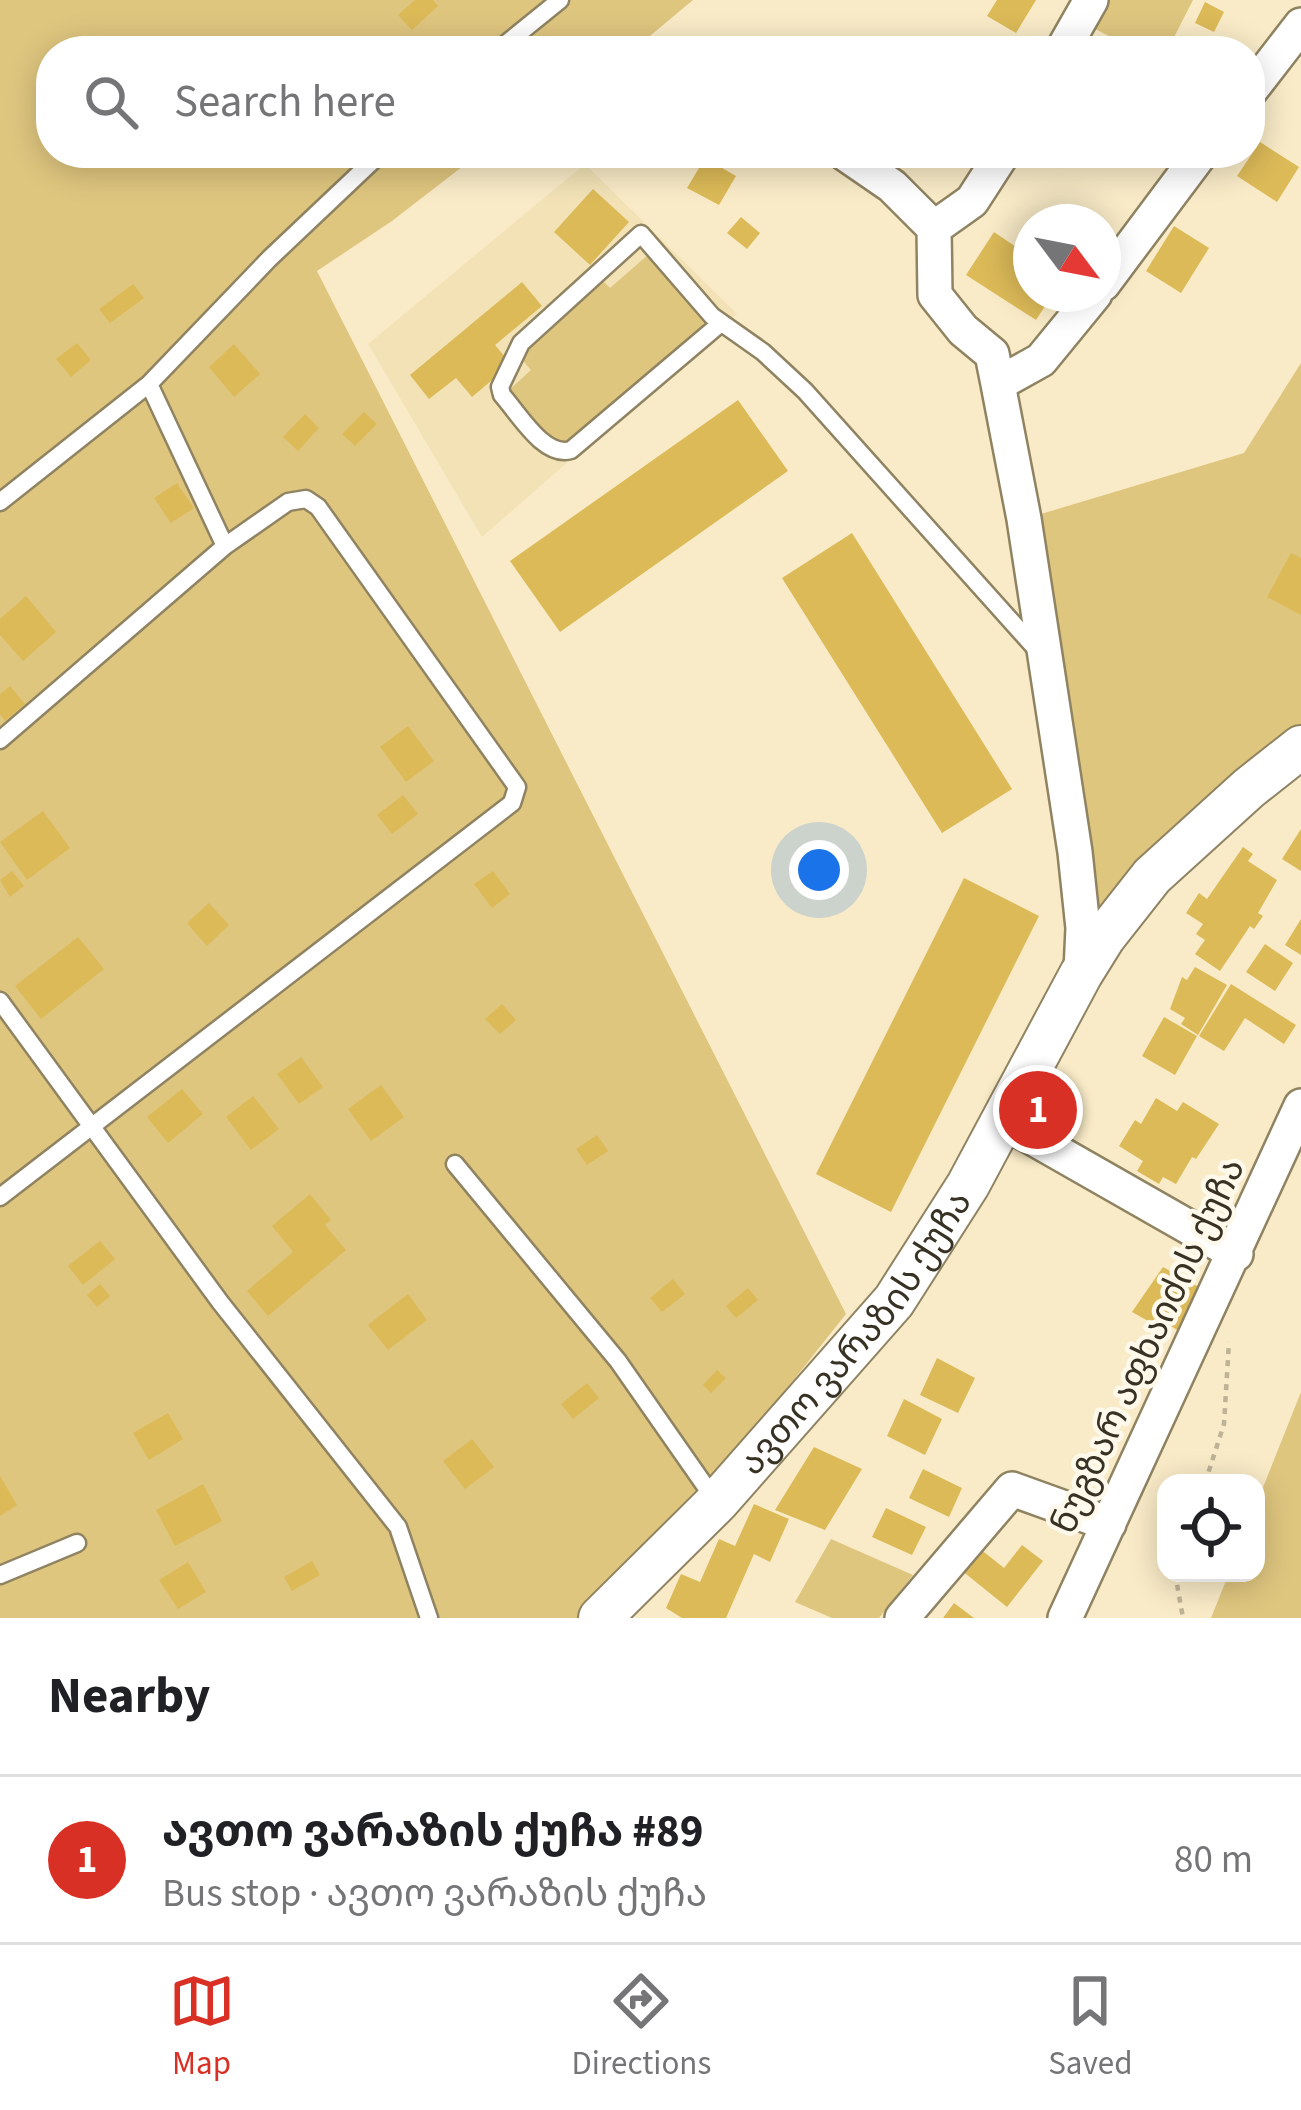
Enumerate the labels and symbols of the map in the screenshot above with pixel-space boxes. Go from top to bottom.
north arrow [1013,204,1121,312]
your location [789,840,849,900]
pin: 1 [999,1065,1077,1155]
street label: ნუგზარ აფხაიძის ქუჩა [1038,1150,1258,1542]
street label: ავთო ვარაზის ქუჩა [727,1180,984,1486]

